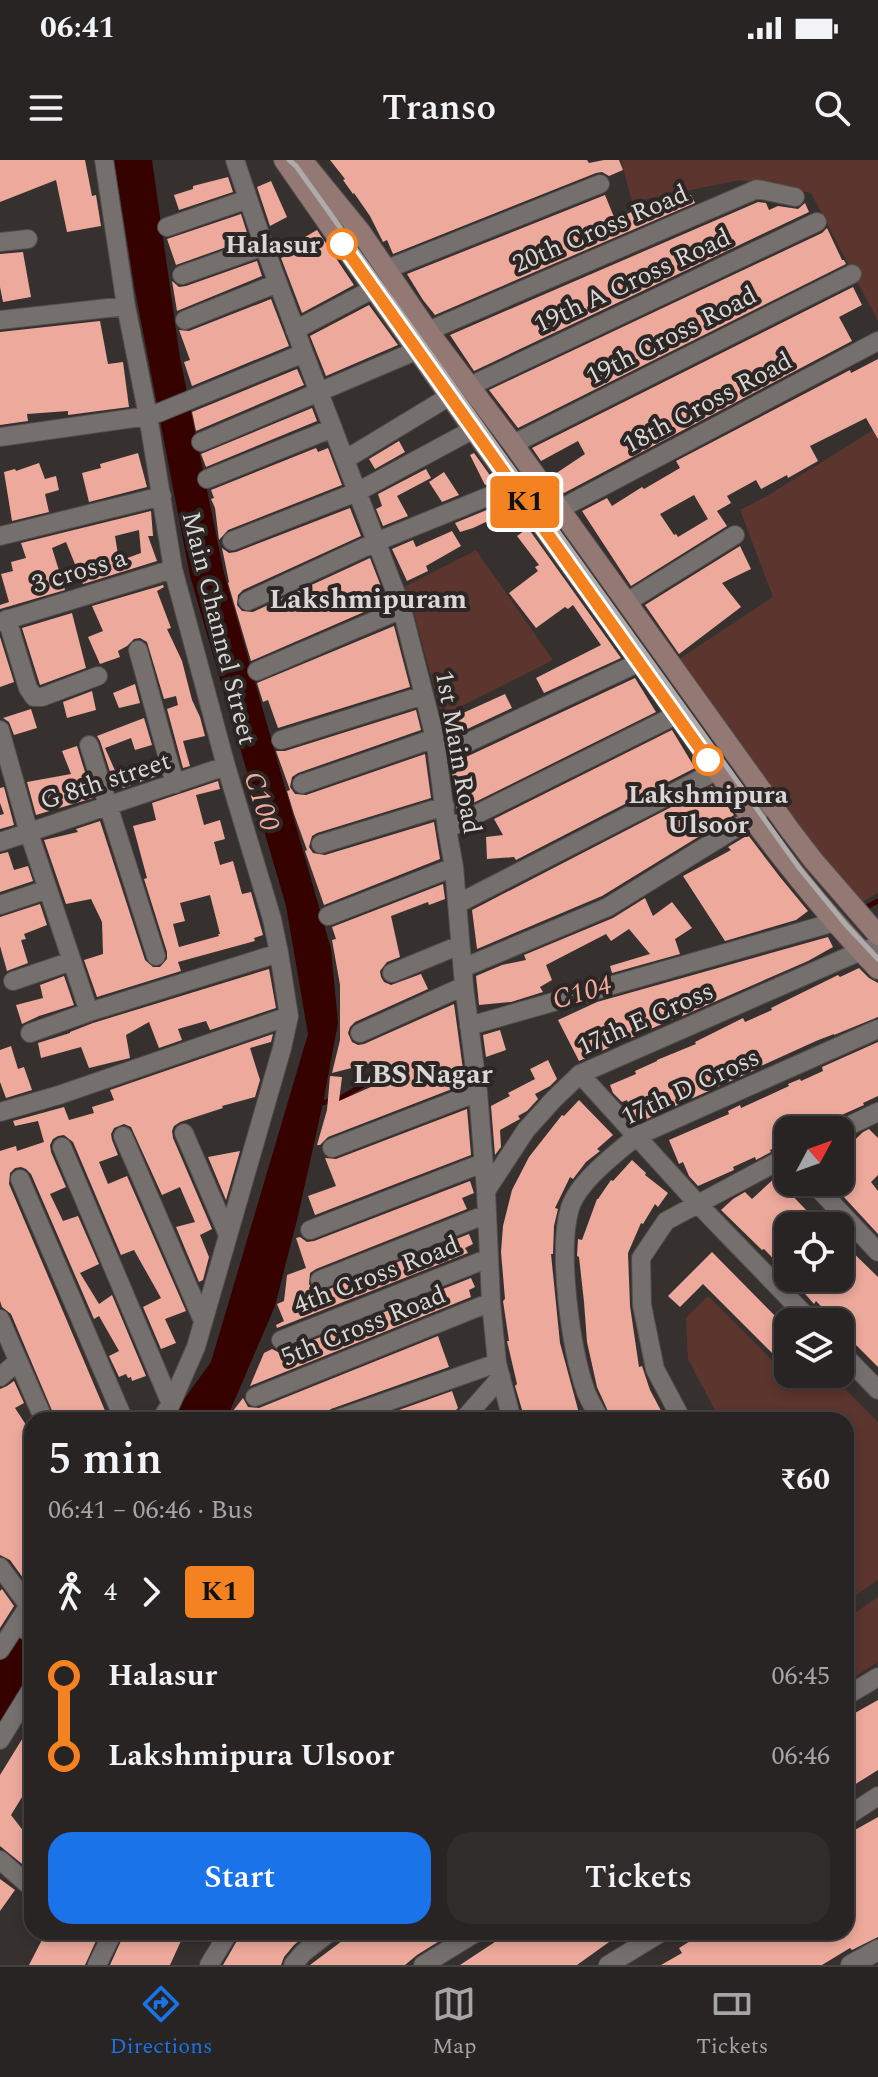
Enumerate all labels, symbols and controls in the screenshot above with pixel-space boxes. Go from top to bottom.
text: 06:41 [40,5,115,51]
text: Transo [382,81,496,136]
icon: menu [24,86,68,130]
icon: search [810,86,854,130]
street label: 20th Cross Road [506,174,694,284]
street label: 19th A Cross Road [527,218,738,344]
place label: Halasur [225,225,321,265]
marker: Halasur [327,229,357,259]
street label: 19th Cross Road [579,276,764,396]
street label: 18th Cross Road [615,341,800,465]
line badge: K1 [489,476,561,528]
text: K1 [506,480,544,523]
street label: Main Channel Street [171,507,267,749]
street label: 3 cross a [27,537,132,604]
district label: Lakshmipuram [269,578,467,621]
street label: 1st Main Road [424,667,492,837]
street label: G 8th street [35,741,176,821]
marker: Lakshmipura Ulsoor [693,745,723,775]
water label: C100 [232,766,291,837]
place label: Lakshmipura Ulsoor [628,775,789,845]
water label: C104 [547,963,618,1021]
street label: 17th E Cross [571,971,720,1067]
street label: 17th D Cross [614,1037,766,1137]
district label: LBS Nagar [353,1053,493,1096]
north arrow [774,1116,854,1196]
map controls [774,1116,854,1388]
button: locate [774,1212,854,1292]
street label: 4th Cross Road [288,1225,465,1325]
street label: 5th Cross Road [275,1275,452,1377]
button: layers [774,1308,854,1388]
text: 5 min [48,1426,162,1493]
text: ₹60 [780,1457,830,1503]
text: 06:41 – 06:46 · Bus [48,1490,253,1530]
icon: walk [48,1570,92,1614]
icon: forward [129,1570,173,1614]
text: K1 [201,1570,238,1613]
text: 4 [104,1572,117,1612]
text: Halasur [108,1653,217,1699]
text: 06:45 [771,1656,830,1696]
text: Lakshmipura Ulsoor [108,1733,394,1779]
text: 06:46 [771,1736,830,1776]
button: Start [48,1832,431,1924]
button: Tickets [447,1832,830,1924]
tab: Directions [110,1982,213,2063]
tab: Map [432,1982,477,2063]
tab: Tickets [696,1982,768,2063]

